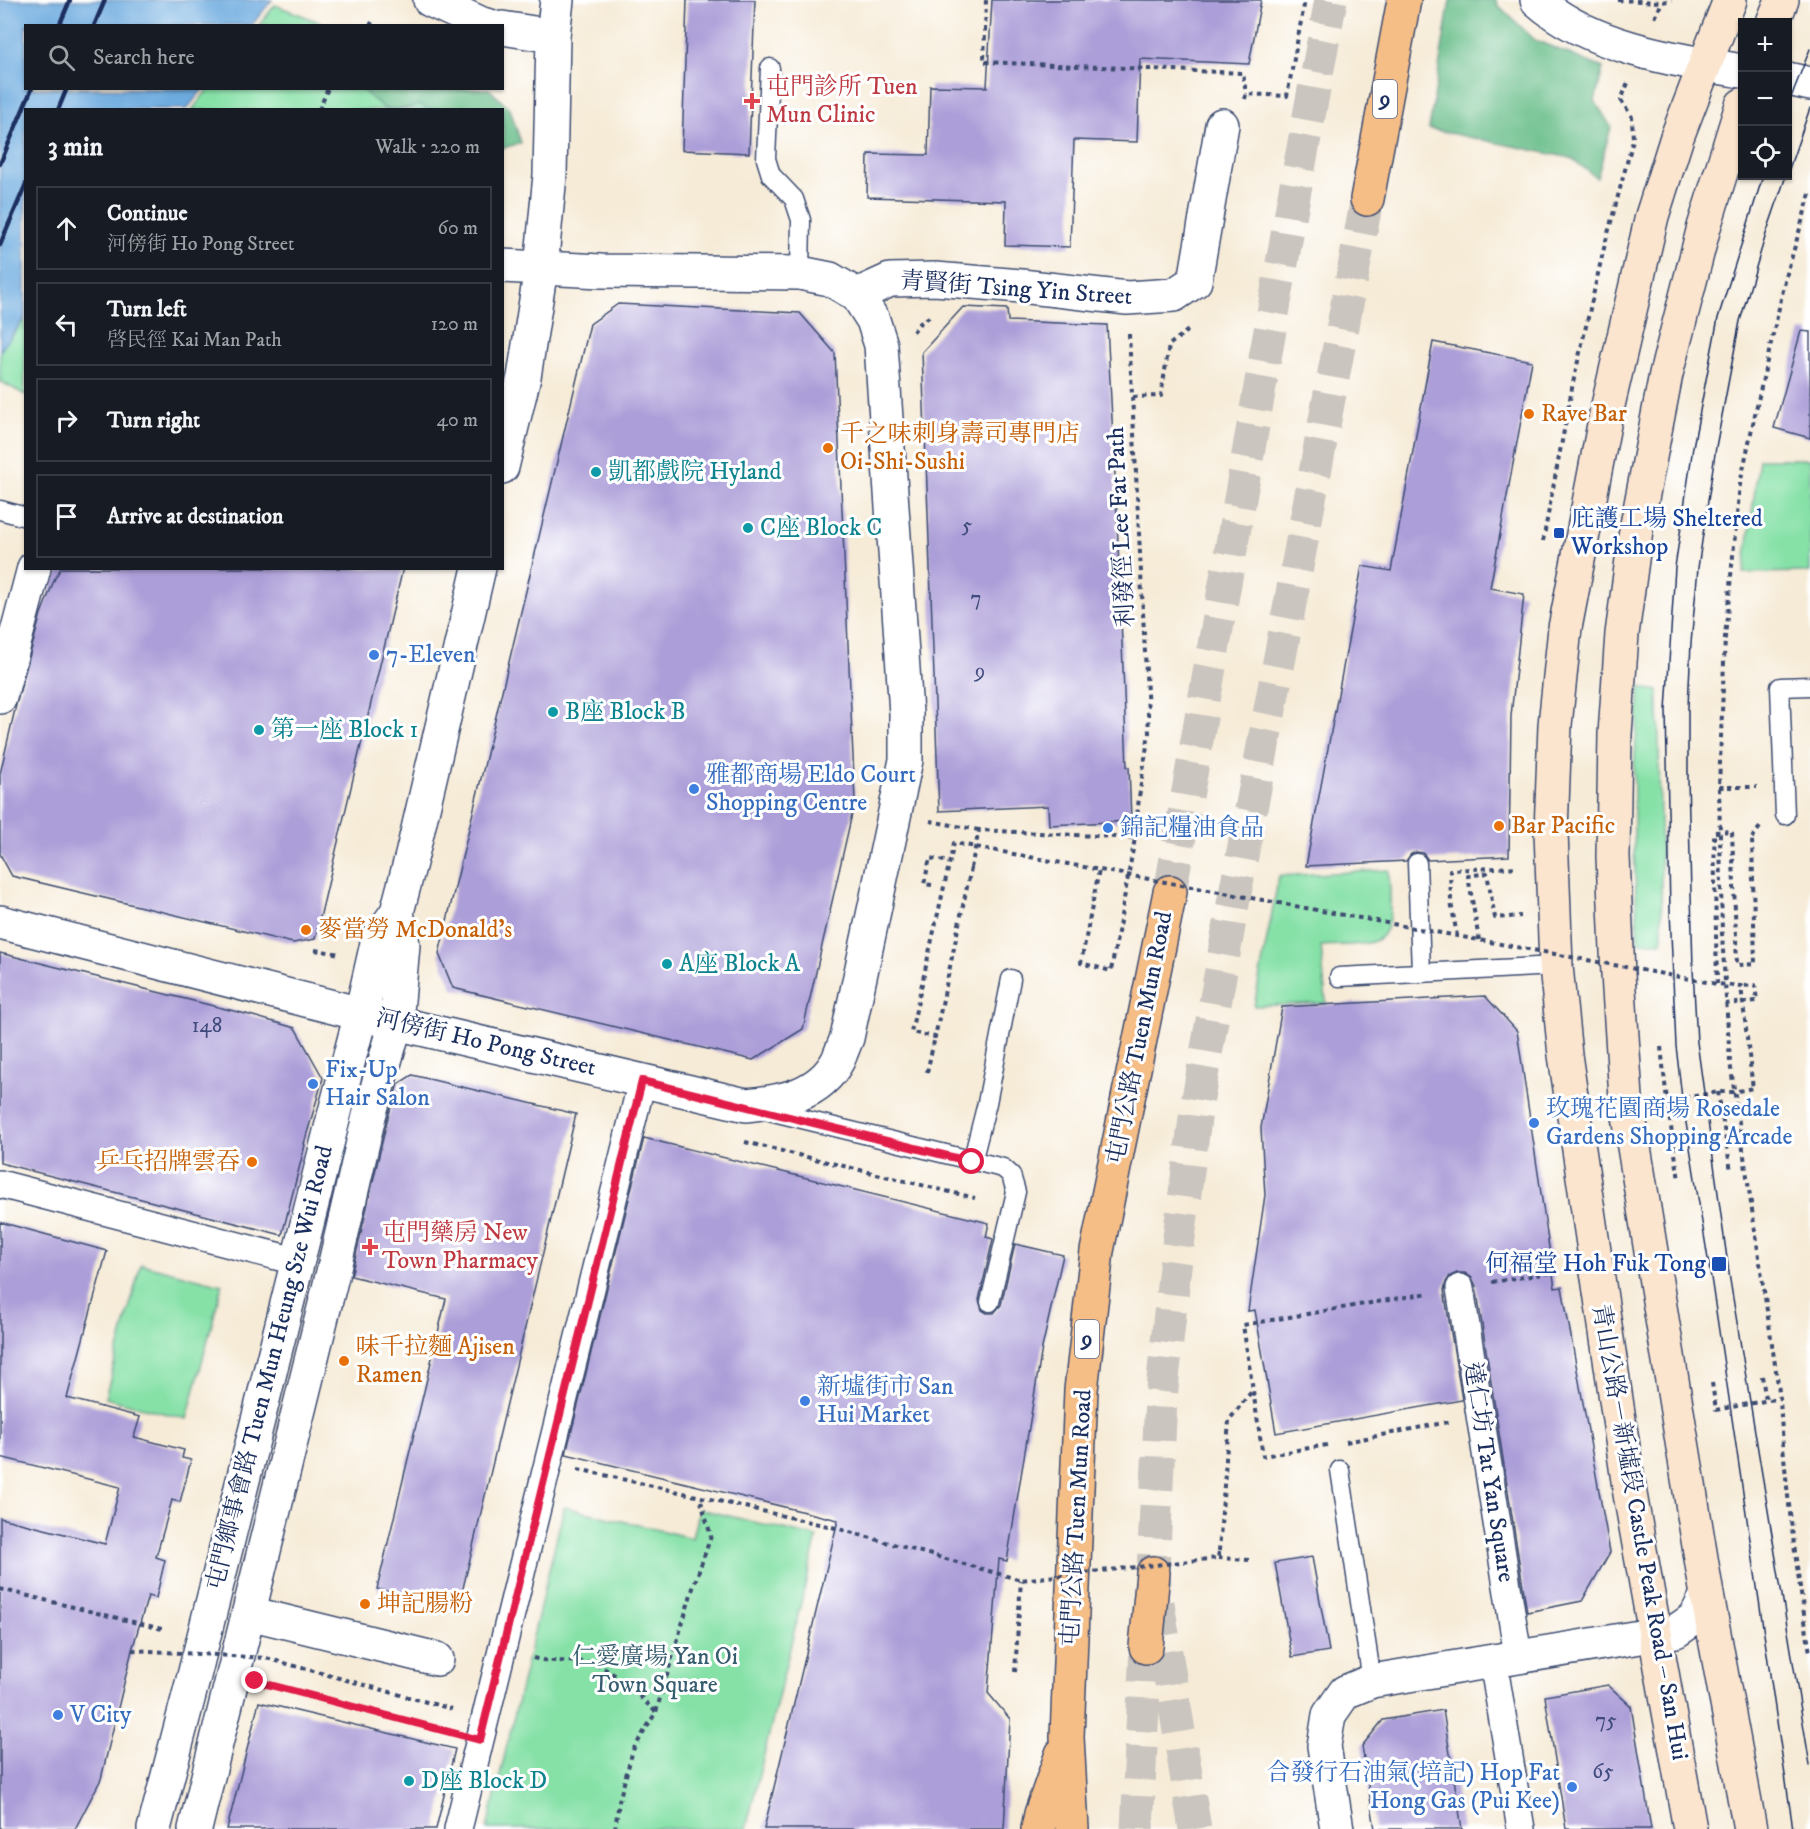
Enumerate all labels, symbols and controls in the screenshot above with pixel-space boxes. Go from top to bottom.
map controls [1738,18,1792,180]
button: + [1738,18,1792,72]
search box [24,24,504,90]
icon: search [45,41,78,74]
text: Search here [93,44,195,71]
place label: 屯門診所 Tuen Mun Clinic [766,72,918,130]
button: − [1738,72,1792,126]
road number: 9 [1373,80,1397,118]
marker: 屯門診所 Tuen Mun Clinic [743,92,761,110]
button: locate [1738,126,1792,180]
text: 3 min [48,131,103,164]
text: Walk · 220 m [375,135,480,160]
text: Continue [107,200,188,227]
icon: ahead [50,212,83,245]
text: 60 m [438,216,478,241]
text: 河傍街 Ho Pong Street [107,232,295,257]
street label: 青賢街 Tsing Yin Street [899,266,1133,312]
text: Turn left [107,296,187,323]
icon: left [50,308,83,341]
text: 120 m [431,312,478,337]
text: 啓民徑 Kai Man Path [107,328,282,353]
place label: Rave Bar [1541,399,1627,429]
icon: right [50,404,83,437]
text: Turn right [107,407,200,434]
marker: Rave Bar [1522,407,1536,421]
text: 40 m [436,408,478,433]
place label: 千之味刺身壽司專門店 Oi-Shi-Sushi [840,419,1080,477]
street label: 利發徑 Lee Fat Path [1101,426,1141,628]
marker: 千之味刺身壽司專門店 Oi-Shi-Sushi [821,441,835,455]
place label: 凱都戲院 Hyland [608,457,782,487]
marker: 凱都戲院 Hyland [589,465,603,479]
icon: arrive [50,500,83,533]
text: Arrive at destination [107,503,284,530]
place label: 庇護工場 Sheltered Workshop [1570,504,1763,562]
place label: C座 Block C [760,513,882,543]
house number: 5 [962,513,972,539]
marker: C座 Block C [741,521,755,535]
marker: 庇護工場 Sheltered Workshop [1552,526,1566,540]
house number: 7 [970,586,982,612]
place label: 7-Eleven [386,640,476,670]
marker: 7-Eleven [367,648,381,662]
house number: 9 [974,659,985,685]
place label: B座 Block B [565,697,686,727]
marker: B座 Block B [546,705,560,719]
place label: 第一座 Block 1 [271,715,418,745]
marker: 第一座 Block 1 [252,723,266,737]
place label: 雅都商場 Eldo Court Shopping Centre [706,760,916,818]
marker: 雅都商場 Eldo Court Shopping Centre [687,782,701,796]
place label: Bar Pacific [1511,811,1615,841]
place label: 錦記糧油食品 [1120,813,1264,843]
marker: Bar Pacific [1492,819,1506,833]
marker: 錦記糧油食品 [1101,821,1115,835]
street label: 屯門公路 Tuen Mun Road [1101,909,1179,1167]
place label: 麥當勞 McDonald's [318,915,512,945]
marker: 麥當勞 McDonald's [299,923,313,937]
place label: A座 Block A [679,949,801,979]
marker: A座 Block A [660,957,674,971]
street label: 河傍街 Ho Pong Street [373,1003,599,1083]
house number: 148 [192,1013,222,1039]
place label: Fix-Up Hair Salon [325,1055,430,1113]
marker: Fix-Up Hair Salon [306,1077,320,1091]
place label: 玫瑰花園商場 Rosedale Gardens Shopping Arcade [1546,1094,1792,1152]
marker: 玫瑰花園商場 Rosedale Gardens Shopping Arcade [1527,1116,1541,1130]
street label: 屯門鄉事會路 Tuen Mun Heung Sze Wui Road [200,1142,340,1594]
place label: 乒乓招牌雲吞 [96,1147,240,1177]
route start [958,1148,984,1174]
marker: 乒乓招牌雲吞 [245,1155,259,1169]
place label: 屯門藥房 New Town Pharmacy [382,1218,538,1276]
marker: 屯門藥房 New Town Pharmacy [363,1240,377,1254]
place label: 何福堂 Hoh Fuk Tong [1486,1249,1706,1279]
marker: 何福堂 Hoh Fuk Tong [1710,1255,1728,1273]
street label: 青山公路－新墟段 Castle Peak Road – San Hui [1585,1302,1695,1762]
road number: 9 [1075,1320,1099,1358]
place label: 味千拉麵 Ajisen Ramen [356,1332,515,1390]
marker: 味千拉麵 Ajisen Ramen [337,1354,351,1368]
street label: 達仁坊 Tat Yan Square [1457,1360,1521,1584]
place label: 新墟街市 San Hui Market [817,1372,954,1430]
street label: 屯門公路 Tuen Mun Road [1055,1389,1099,1647]
marker: 新墟街市 San Hui Market [798,1394,812,1408]
place label: 坤記腸粉 [377,1589,473,1619]
marker: 坤記腸粉 [358,1597,372,1611]
park label: 仁愛廣場 Yan Oi Town Square [572,1642,738,1700]
route end [241,1667,267,1693]
place label: V City [69,1700,132,1730]
marker: V City [51,1708,65,1722]
house number: 75 [1595,1708,1617,1734]
place label: 合發行石油氣(培記) Hop Fat Hong Gas (Pui Kee) [1266,1758,1560,1816]
house number: 65 [1592,1759,1614,1785]
place label: D座 Block D [421,1766,547,1796]
marker: D座 Block D [402,1774,416,1788]
marker: 合發行石油氣(培記) Hop Fat Hong Gas (Pui Kee) [1565,1780,1579,1794]

